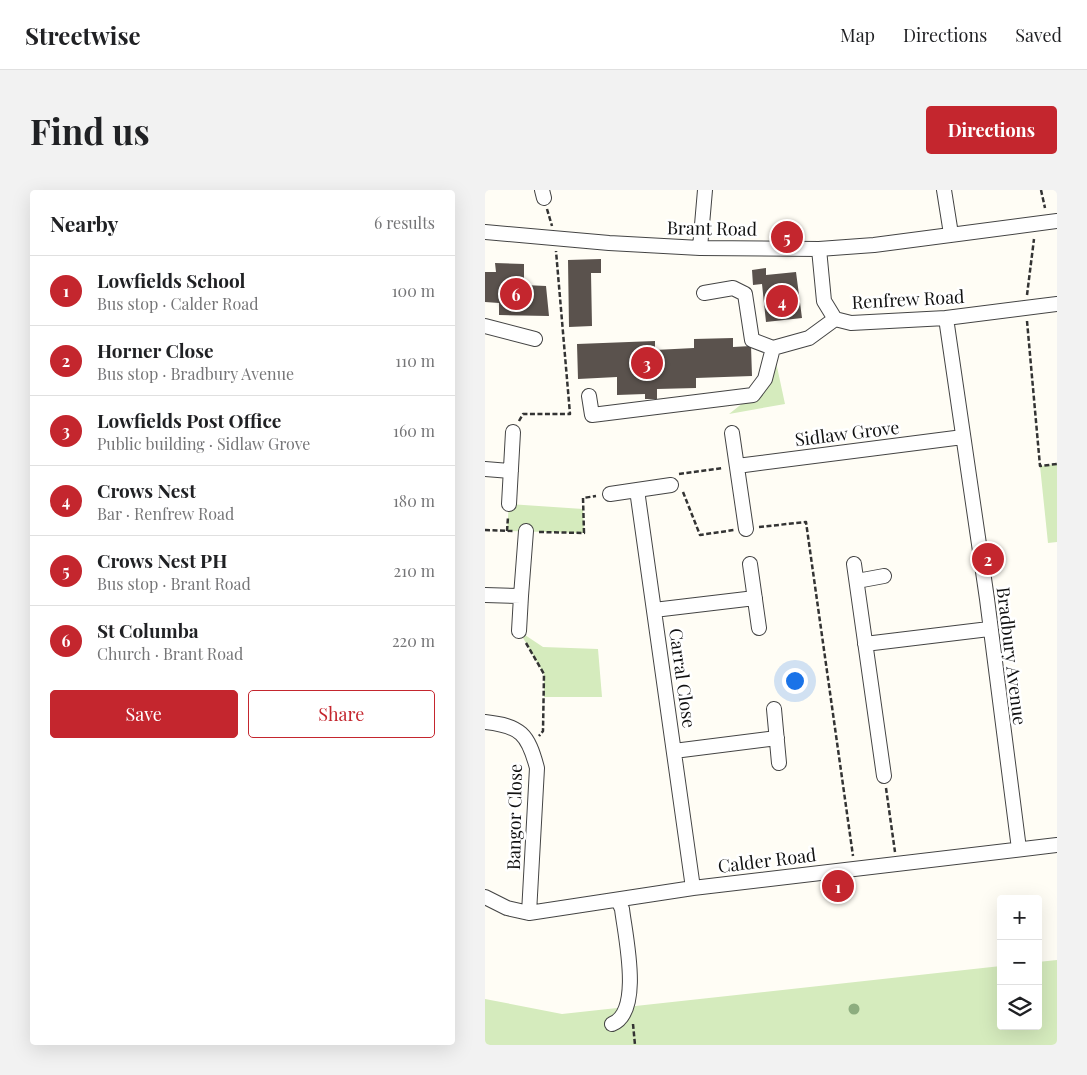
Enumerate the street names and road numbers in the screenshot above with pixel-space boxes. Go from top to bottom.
street label: Brant Road [667,215,758,241]
street label: Renfrew Road [851,284,966,314]
street label: Sidlaw Grove [793,415,901,451]
street label: Bradbury Avenue [992,586,1032,726]
street label: Carral Close [664,627,702,729]
street label: Bangor Close [501,764,527,870]
street label: Calder Road [716,842,818,878]

